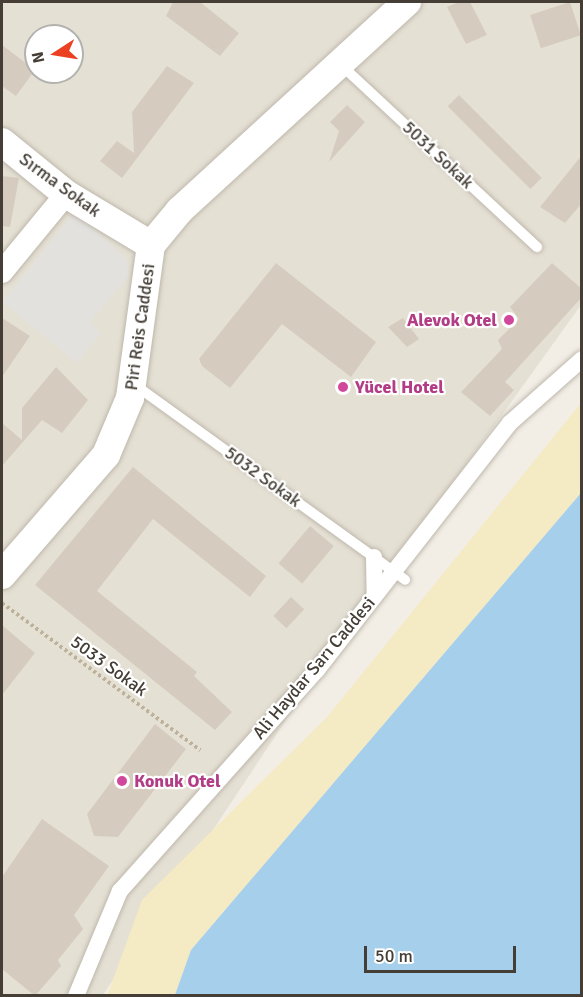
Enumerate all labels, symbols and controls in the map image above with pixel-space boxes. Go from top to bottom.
north arrow [24,24,84,84]
text: N [27,50,49,65]
street label: 5031 Sokak [398,117,478,193]
street label: Sırma Sokak [15,148,105,222]
street label: Piri Reis Caddesi [120,262,160,392]
place label: Alevok Otel [407,309,497,331]
marker: Alevok Otel [502,313,516,327]
place label: Yücel Hotel [355,376,444,398]
marker: Yücel Hotel [336,380,350,394]
street label: 5032 Sokak [220,442,306,512]
street label: Ali Haydar Sarı Caddesi [248,592,380,744]
street label: 5033 Sokak [66,631,152,701]
place label: Konuk Otel [134,770,221,792]
marker: Konuk Otel [115,774,129,788]
scale bar [367,934,518,972]
text: 50 m [375,945,413,967]

